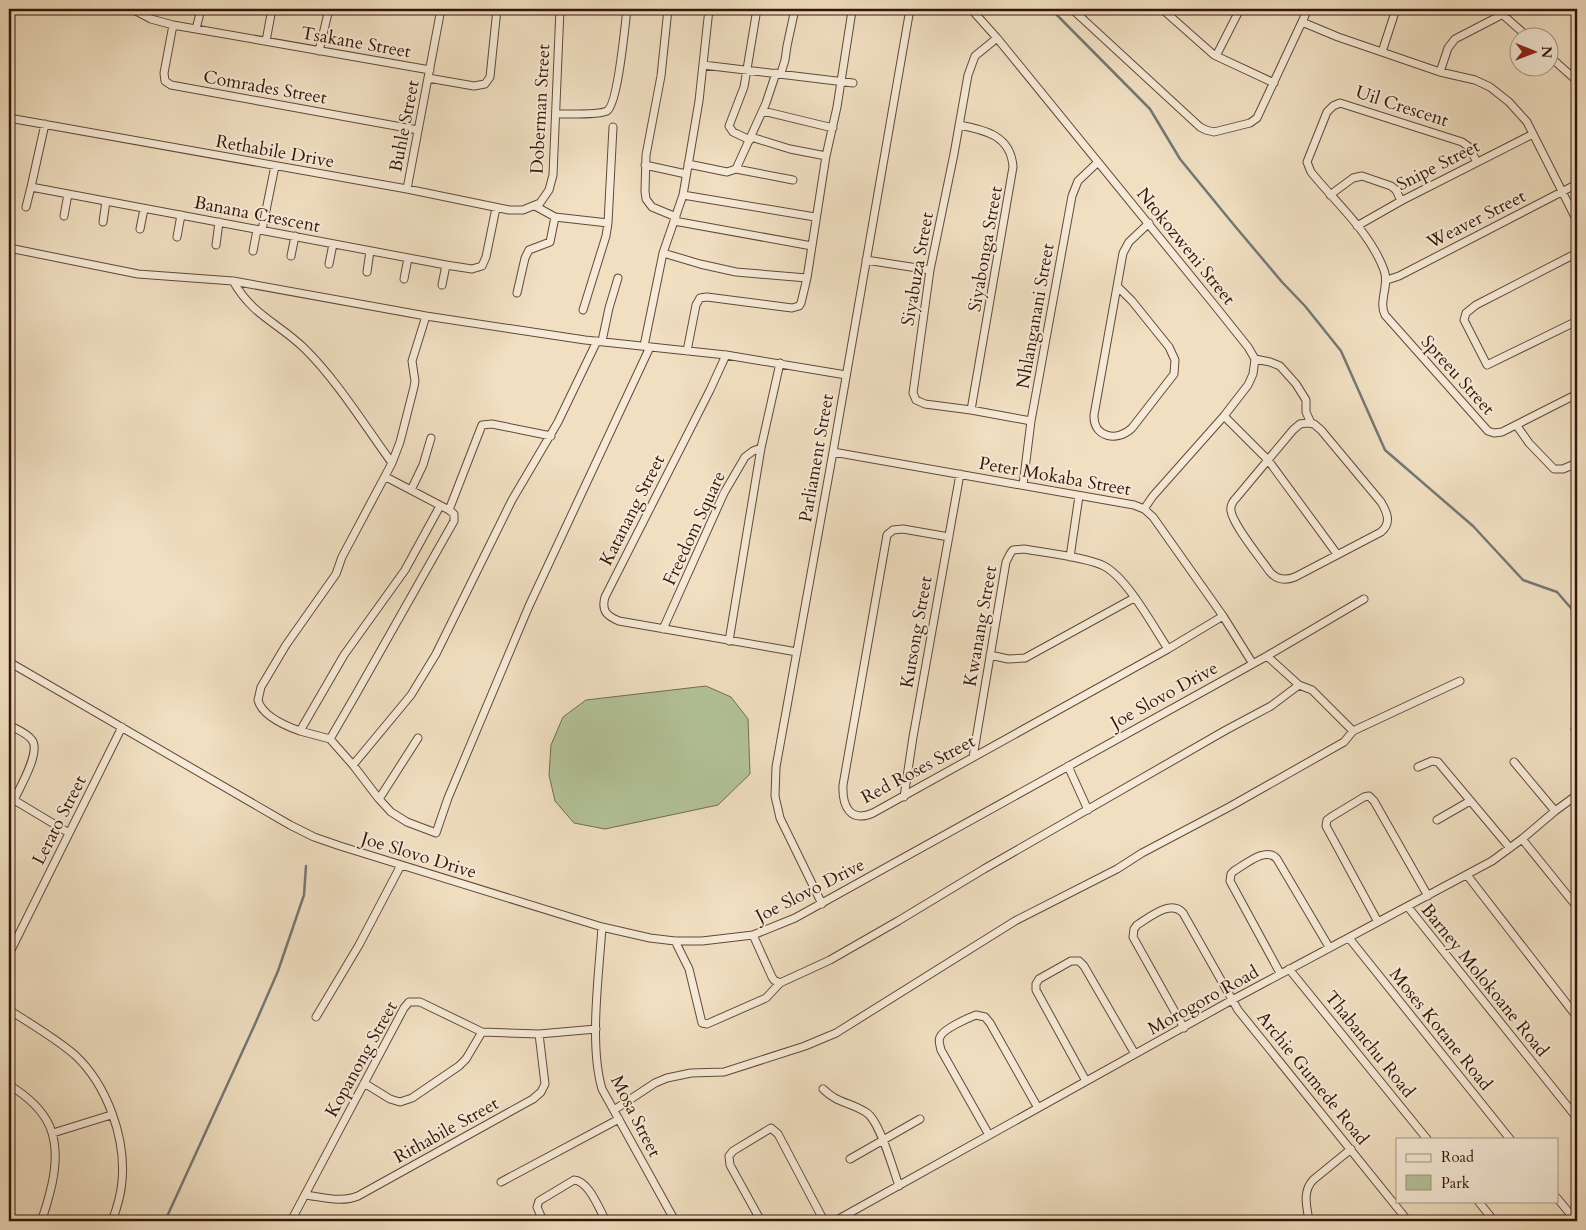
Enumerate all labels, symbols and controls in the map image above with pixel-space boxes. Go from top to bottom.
street label: Tsakane Street [299,21,413,64]
north arrow [1508,28,1558,78]
street label: Doberman Street [525,43,556,175]
text: N [1537,46,1556,58]
street label: Comrades Street [201,64,329,111]
street label: Buhle Street [383,78,426,174]
street label: Uil Crescent [1352,80,1452,133]
street label: Rethabile Drive [214,129,336,174]
street label: Snipe Street [1392,134,1484,197]
street label: Ntokozweni Street [1131,182,1241,310]
street label: Siyabonga Street [962,184,1009,314]
street label: Weaver Street [1422,184,1530,256]
street label: Banana Crescent [192,190,322,239]
street label: Siyabuza Street [895,210,940,328]
street label: Nhlanganani Street [1010,241,1061,391]
street label: Spreeu Street [1415,330,1500,421]
street label: Parliament Street [793,392,840,524]
street label: Katanang Street [594,450,671,570]
street label: Peter Mokaba Street [977,451,1133,502]
street label: Freedom Square [657,467,732,590]
street label: Kwanang Street [958,564,1003,688]
street label: Kutsong Street [894,574,939,690]
street label: Joe Slovo Drive [1103,656,1222,737]
street label: Red Roses Street [857,729,980,810]
street label: Lerato Street [26,771,93,869]
street label: Joe Slovo Drive [355,825,480,885]
street label: Joe Slovo Drive [749,852,869,930]
street label: Barney Molokoane Road [1415,899,1554,1062]
street label: Morogoro Road [1143,959,1264,1041]
street label: Moses Kotane Road [1383,963,1498,1096]
street label: Thabanchu Road [1319,986,1421,1103]
street label: Kopanong Street [319,997,404,1122]
street label: Archie Gumede Road [1251,1006,1375,1151]
street label: Mosa Street [604,1071,667,1162]
street label: Rithabile Street [389,1091,504,1170]
legend [1396,1138,1558,1202]
text: Road [1441,1147,1474,1167]
text: Park [1441,1173,1470,1193]

